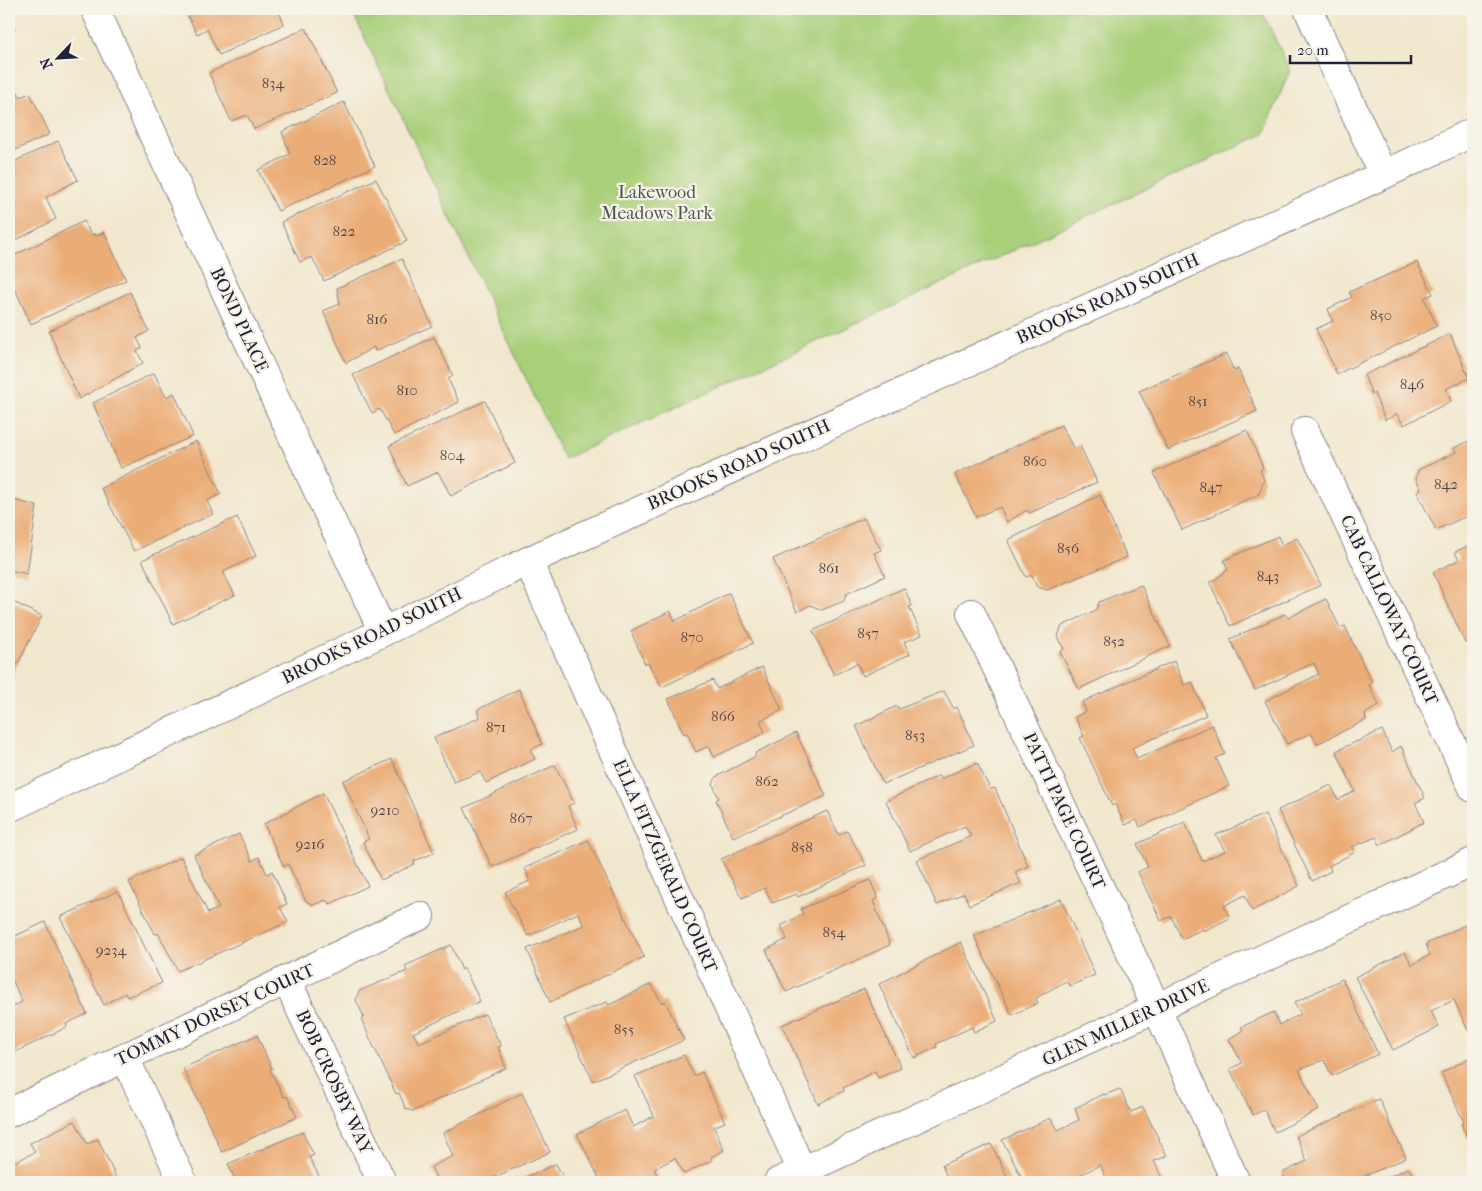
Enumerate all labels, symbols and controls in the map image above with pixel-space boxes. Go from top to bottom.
north arrow [32,32,82,82]
scale bar [1290,32,1411,64]
text: 20 m [1297,41,1329,59]
text: N [37,55,57,72]
house number: 834 [262,74,285,92]
house number: 828 [314,151,336,169]
park label: Lakewood Meadows Park [601,182,714,224]
house number: 822 [333,222,356,240]
street label: BROOKS ROAD SOUTH [1013,249,1203,349]
street label: BOND PLACE [206,264,272,376]
house number: 850 [1370,306,1392,324]
house number: 816 [367,310,388,328]
house number: 846 [1400,375,1425,393]
house number: 810 [396,381,418,399]
house number: 851 [1188,392,1208,410]
street label: BROOKS ROAD SOUTH [644,415,834,515]
house number: 804 [440,446,465,464]
house number: 860 [1023,452,1047,470]
house number: 842 [1434,475,1458,493]
house number: 847 [1199,478,1223,496]
street label: CAB CALLOWAY COURT [1336,512,1443,709]
house number: 856 [1057,539,1080,557]
house number: 861 [819,559,839,577]
house number: 843 [1257,567,1279,585]
street label: BROOKS ROAD SOUTH [278,583,466,689]
house number: 857 [857,624,879,642]
house number: 870 [681,628,704,646]
house number: 852 [1103,632,1125,650]
house number: 866 [711,707,736,725]
house number: 871 [486,718,506,736]
house number: 853 [905,726,925,744]
street label: PATTI PAGE COURT [1018,729,1110,894]
street label: ELLA FITZGERALD COURT [608,756,722,977]
house number: 862 [755,772,779,790]
house number: 9210 [370,801,400,819]
house number: 867 [510,809,532,827]
house number: 9216 [296,835,325,853]
house number: 858 [791,838,813,856]
house number: 854 [823,923,847,941]
house number: 9234 [96,941,127,959]
street label: TOMMY DORSEY COURT [112,959,319,1070]
street label: GLEN MILLER DRIVE [1039,975,1213,1071]
street label: BOB CROSBY WAY [291,1006,377,1158]
house number: 855 [614,1020,634,1038]

